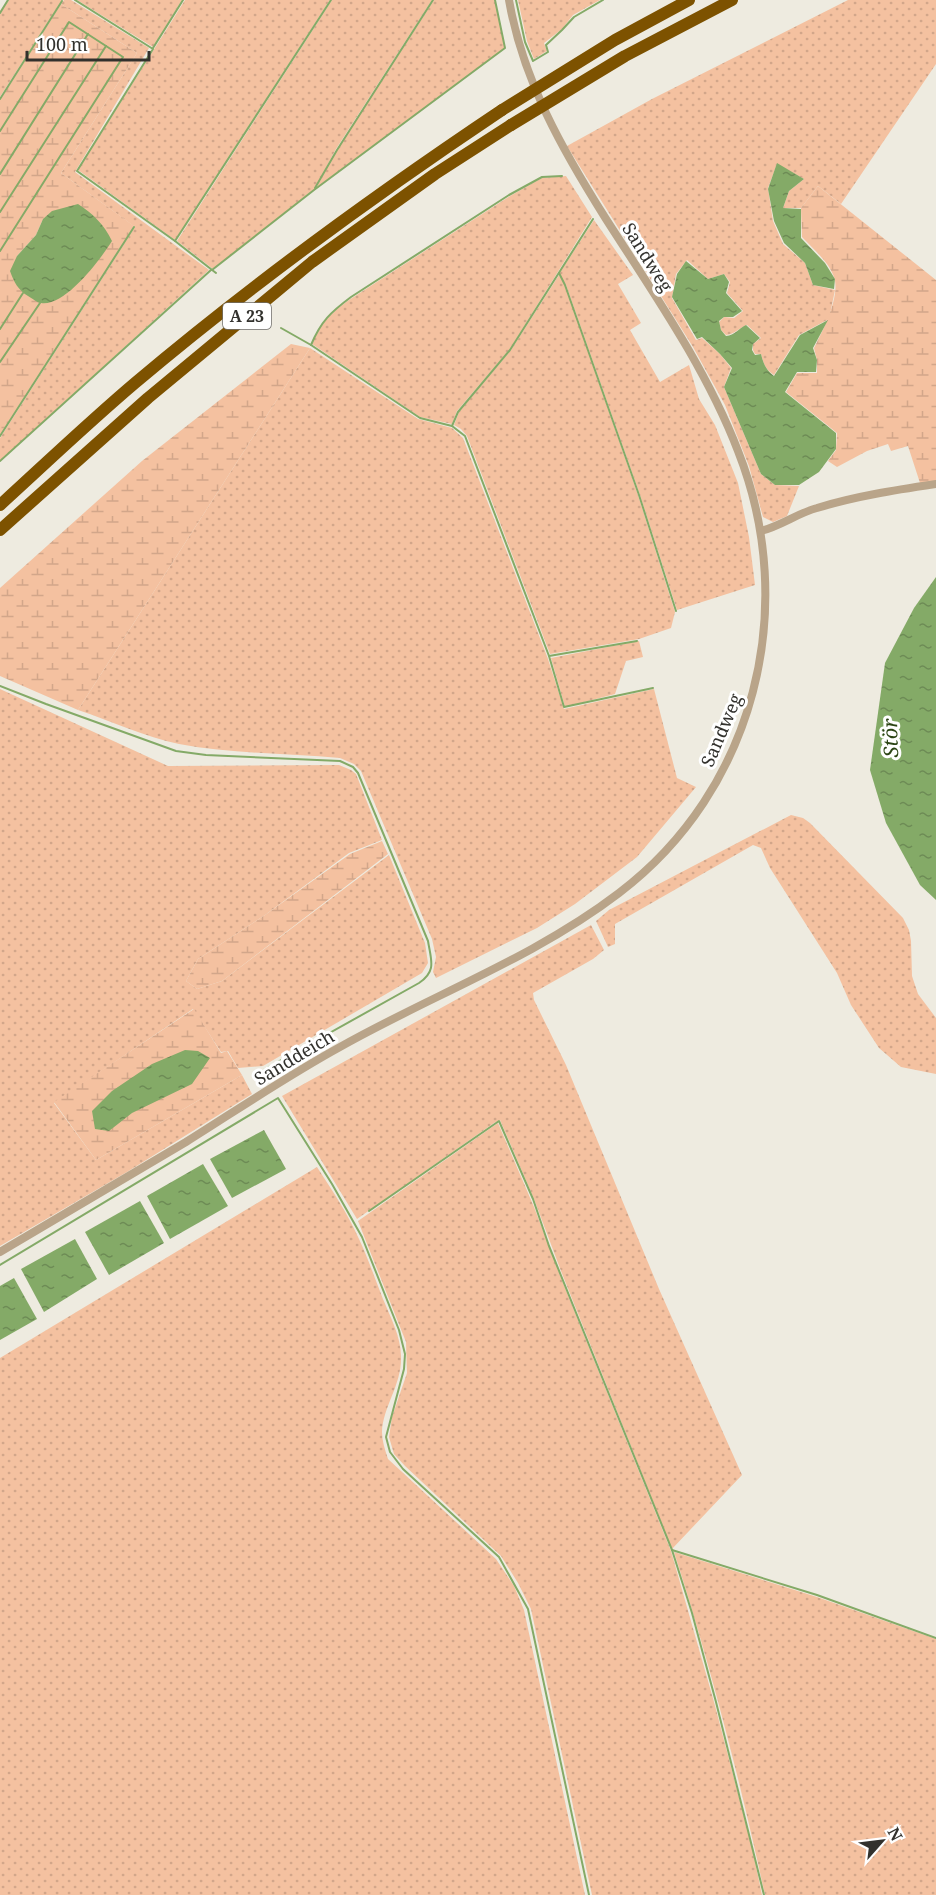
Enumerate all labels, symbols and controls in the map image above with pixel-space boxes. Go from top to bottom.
scale bar [27,24,148,62]
text: 100 m [36,32,88,56]
street label: Sandweg [617,218,679,296]
road number: A 23 [223,303,271,329]
street label: Sandweg [695,689,747,770]
water label: Stör [876,717,904,758]
street label: Sanddeich [250,1024,338,1090]
north arrow [852,1811,912,1871]
text: N [883,1823,908,1845]

